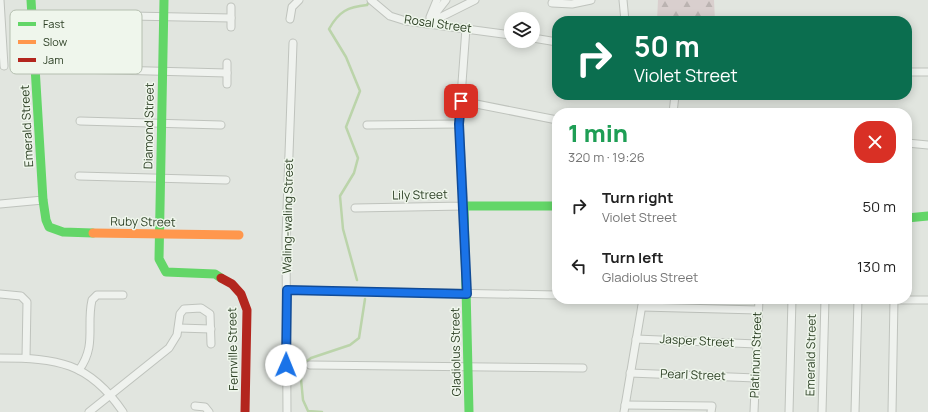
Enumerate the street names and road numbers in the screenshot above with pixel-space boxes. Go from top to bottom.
street label: Rosal Street [403,10,473,37]
street label: Diamond Street [139,82,158,169]
street label: Emerald Street [16,84,37,168]
street label: Waling-waling Street [278,158,297,274]
street label: Lily Street [392,186,448,203]
street label: Ruby Street [110,212,176,231]
street label: Fernville Street [223,307,242,391]
street label: Gladiolus Street [446,307,465,397]
street label: Platinum Street [745,311,766,398]
street label: Emerald Street [801,314,820,396]
street label: Jasper Street [659,330,735,351]
street label: Pearl Street [660,365,726,384]

